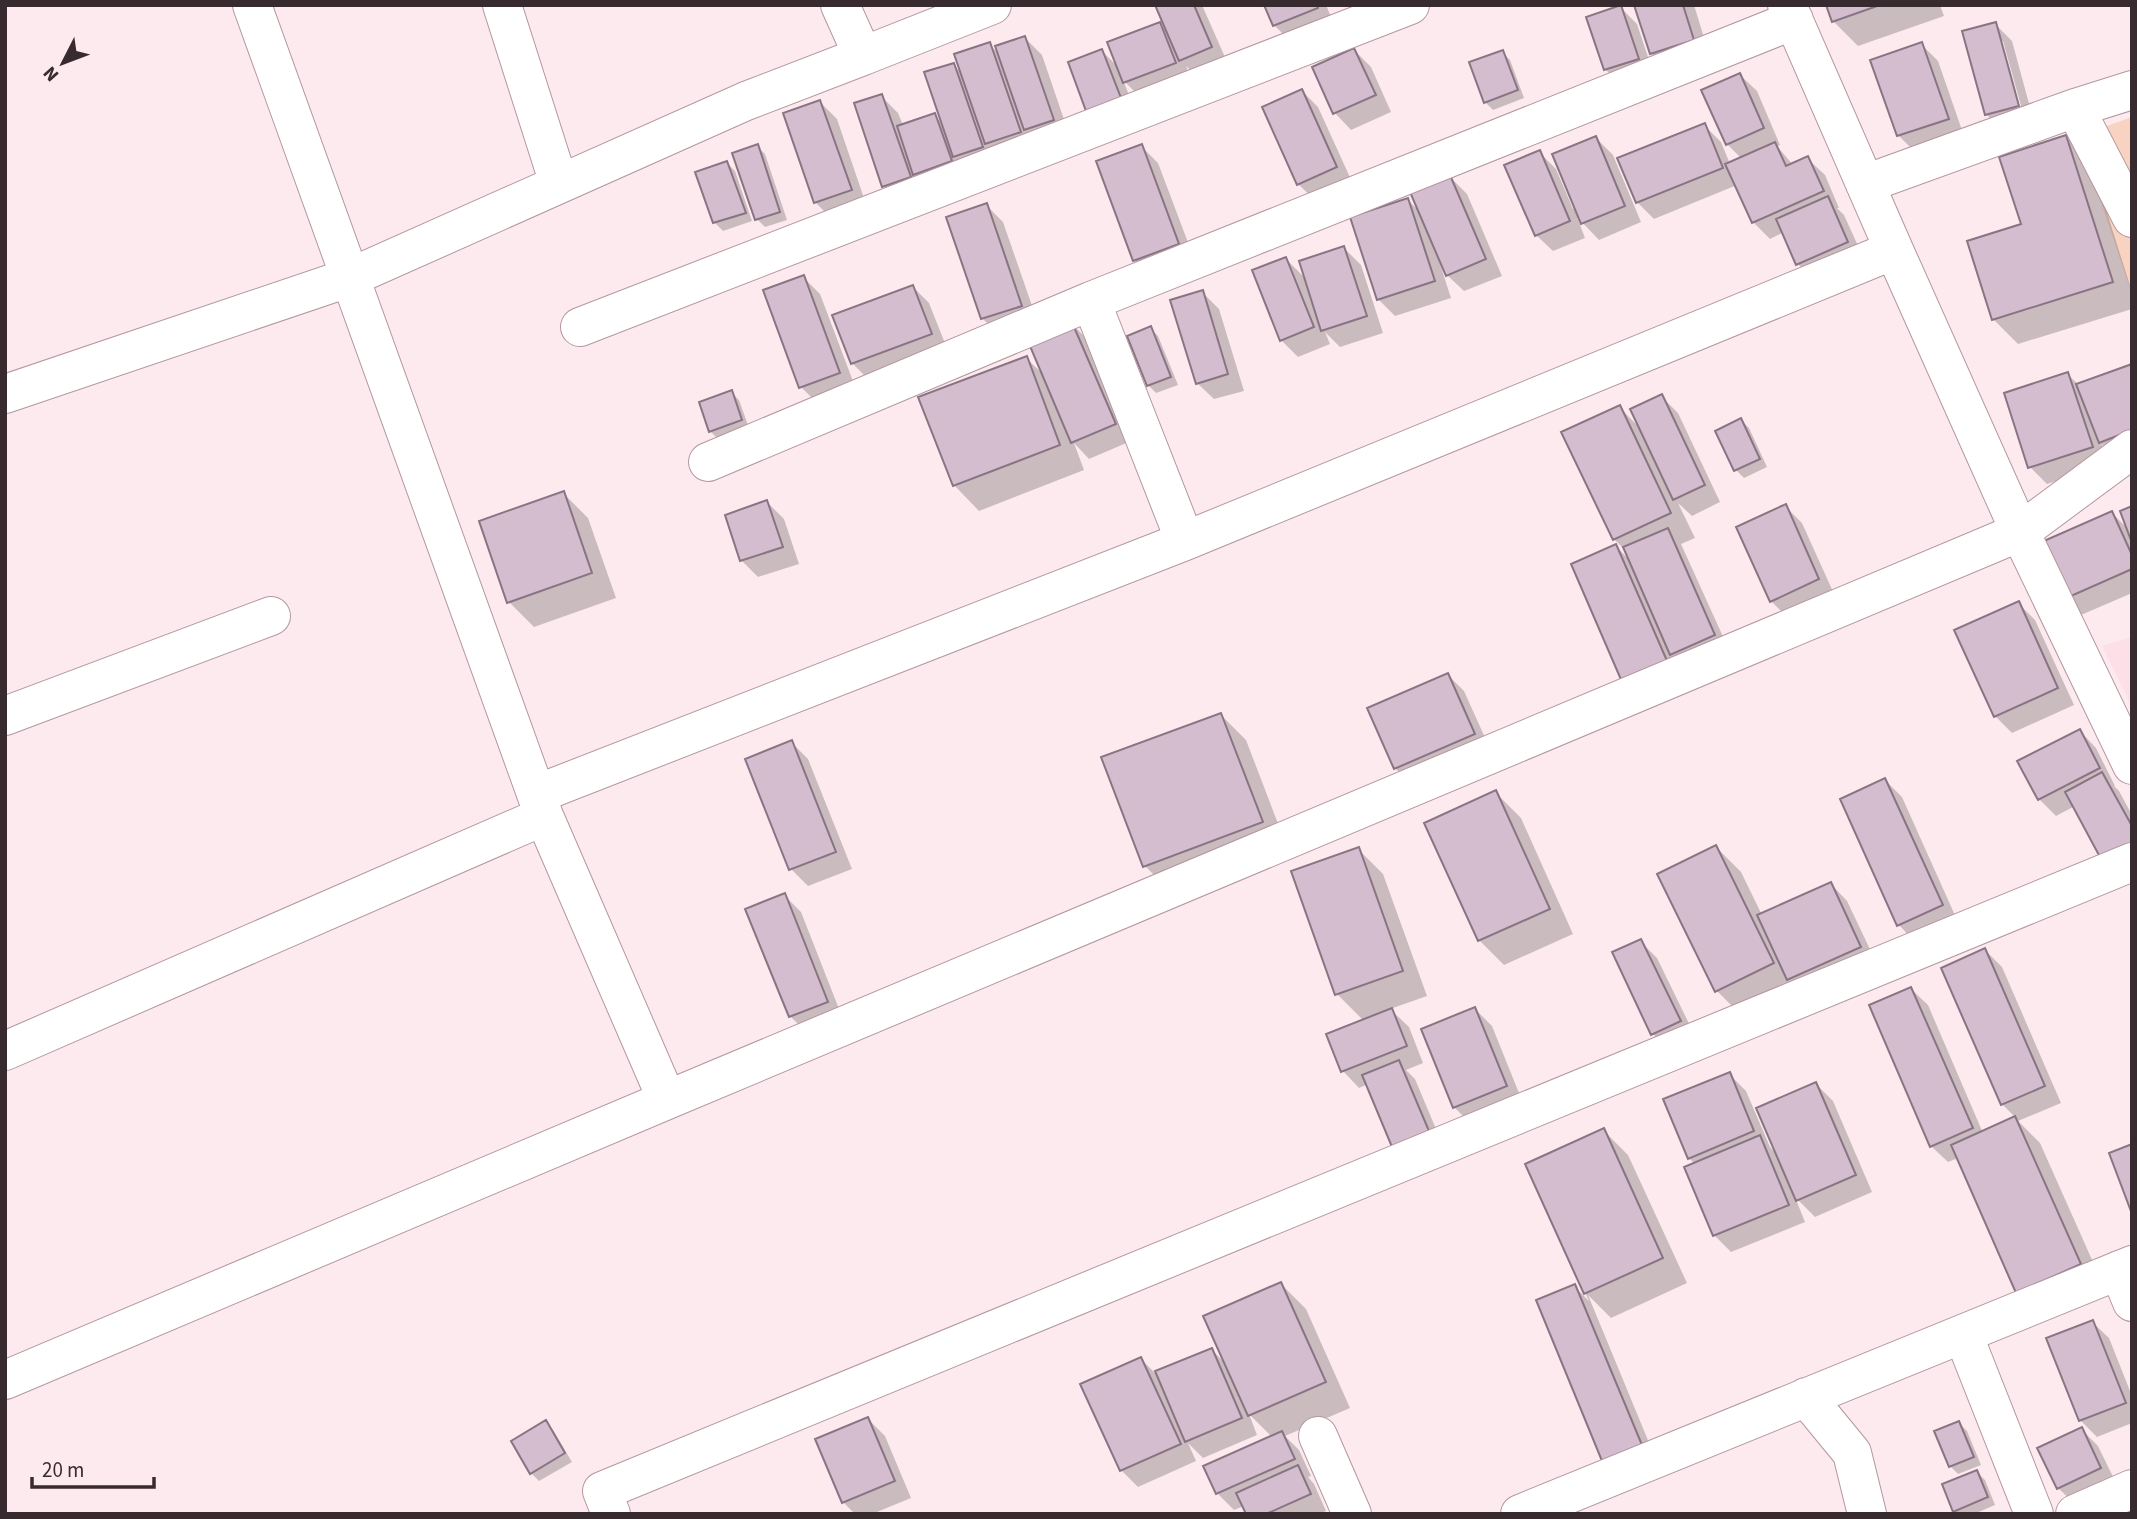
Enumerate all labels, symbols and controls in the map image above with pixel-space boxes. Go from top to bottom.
north arrow [28,28,98,98]
text: N [37,60,66,87]
scale bar [32,1446,154,1490]
text: 20 m [42,1455,84,1485]

